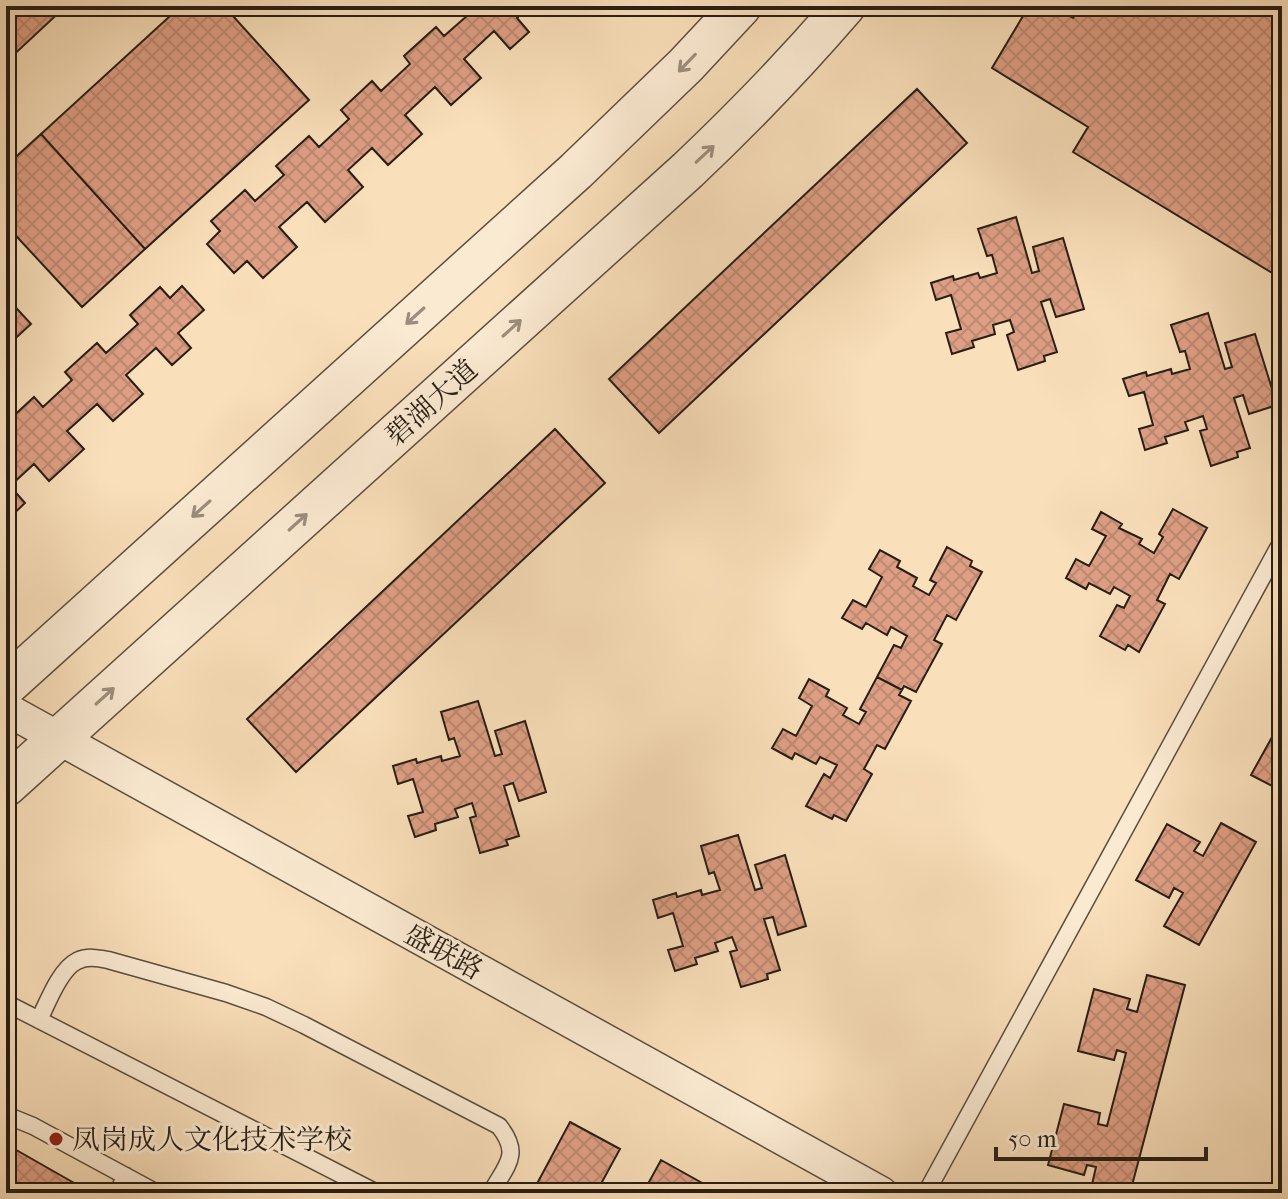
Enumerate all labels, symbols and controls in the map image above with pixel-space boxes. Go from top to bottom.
one-way arrow [678,53,697,73]
one-way arrow [694,145,714,164]
one-way arrow [405,307,425,326]
one-way arrow [502,319,522,338]
street label: 碧湖大道 [379,353,484,452]
one-way arrow [192,500,212,518]
one-way arrow [288,513,308,531]
one-way arrow [95,687,115,705]
street label: 盛联路 [399,917,488,986]
scale bar [996,1111,1206,1161]
place label: 凤岗成人文化技术学校 [72,1123,352,1156]
text: 50 m [1008,1125,1057,1153]
marker: 凤岗成人文化技术学校 [47,1130,65,1148]

